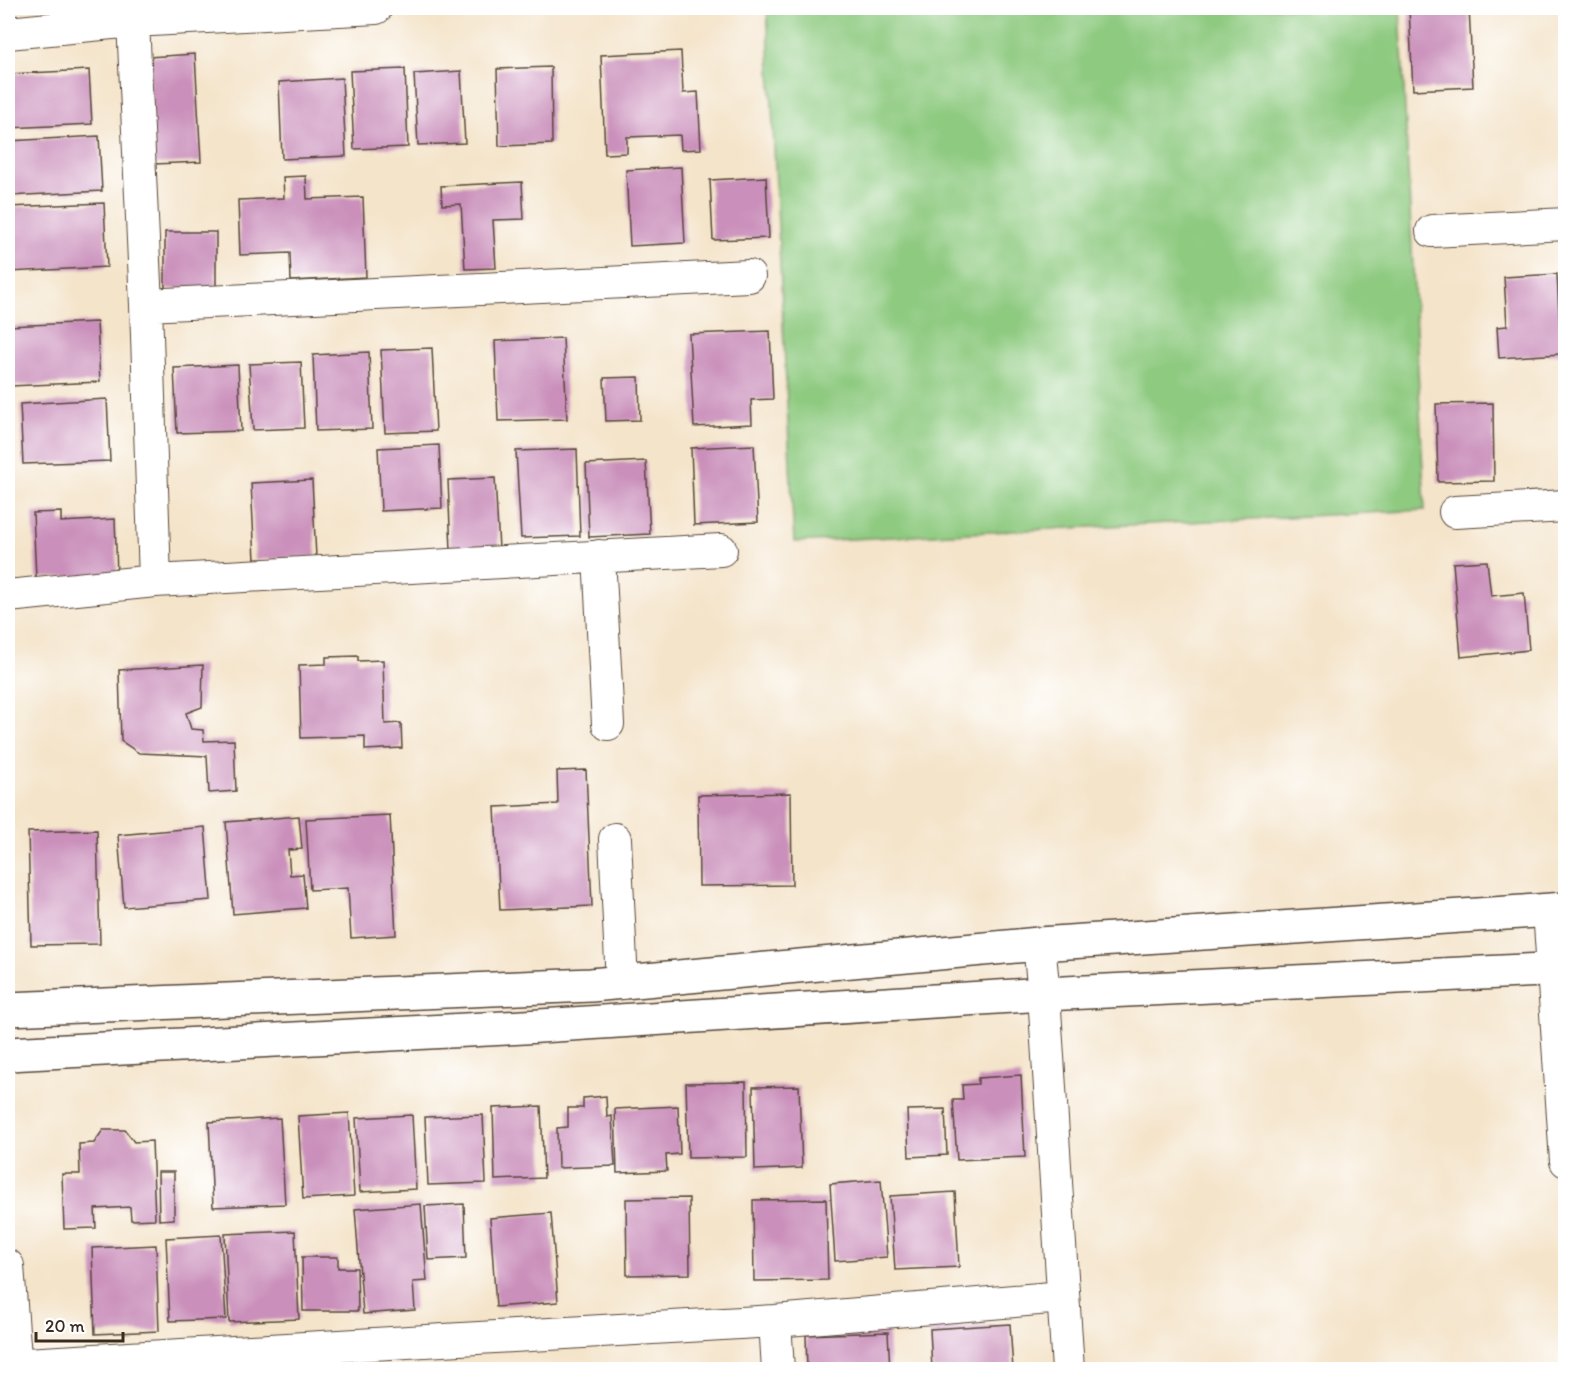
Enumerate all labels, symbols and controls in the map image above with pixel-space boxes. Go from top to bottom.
scale bar [36,1305,123,1343]
text: 20 m [45,1315,85,1337]

